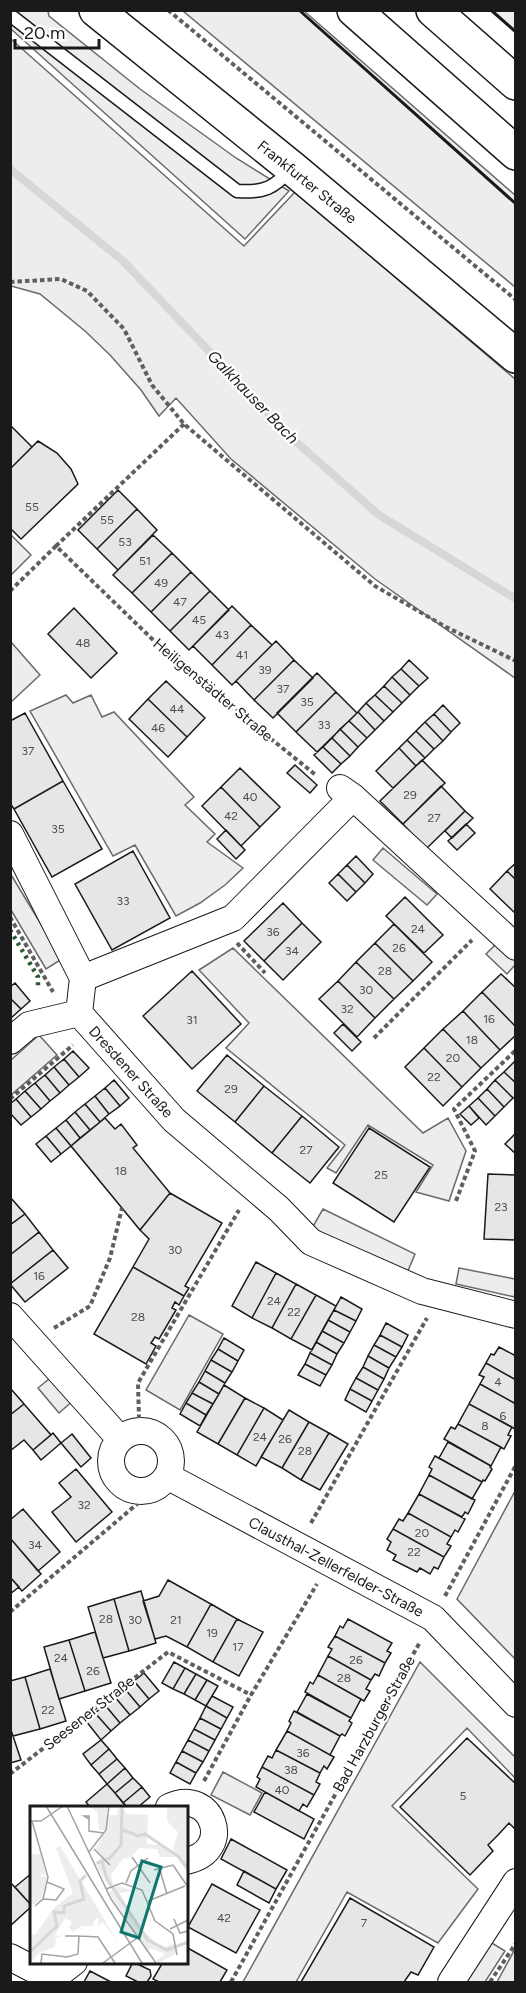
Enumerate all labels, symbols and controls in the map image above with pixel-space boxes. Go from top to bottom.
scale bar [15,12,99,50]
text: 20 m [24,22,65,44]
street label: Frankfurter Straße [254,137,360,227]
water label: Galkhauser Bach [204,346,302,448]
house number: 55 [25,500,39,514]
house number: 55 [100,513,114,527]
house number: 53 [118,535,132,549]
house number: 51 [139,554,151,568]
house number: 49 [154,576,168,590]
house number: 47 [173,595,187,609]
house number: 45 [192,613,206,627]
house number: 43 [215,628,229,642]
street label: Heiligenstädter Straße [149,635,277,745]
house number: 48 [76,636,90,650]
house number: 41 [236,648,248,662]
house number: 39 [258,663,272,677]
house number: 37 [277,682,290,696]
house number: 35 [300,695,314,709]
house number: 44 [170,702,185,716]
house number: 33 [317,718,331,732]
house number: 46 [151,721,165,735]
house number: 37 [22,744,35,758]
house number: 29 [403,788,417,802]
house number: 40 [242,790,258,804]
house number: 42 [224,809,238,823]
house number: 27 [427,811,441,825]
house number: 35 [51,822,65,836]
house number: 33 [116,894,130,908]
house number: 24 [411,922,426,936]
house number: 36 [266,925,280,939]
house number: 26 [392,941,406,955]
house number: 34 [285,944,300,958]
house number: 28 [378,964,392,978]
house number: 30 [359,983,373,997]
house number: 32 [340,1002,354,1016]
house number: 16 [483,1012,495,1026]
house number: 31 [186,1013,198,1027]
street label: Dresdener Straße [85,1022,177,1122]
house number: 18 [466,1033,478,1047]
house number: 20 [446,1051,461,1065]
house number: 22 [427,1070,441,1084]
house number: 29 [224,1082,238,1096]
house number: 27 [299,1143,313,1157]
house number: 18 [115,1164,127,1178]
house number: 25 [374,1168,388,1182]
house number: 23 [494,1200,508,1214]
house number: 30 [168,1243,182,1257]
house number: 16 [33,1269,45,1283]
house number: 24 [267,1294,282,1308]
house number: 22 [287,1305,301,1319]
house number: 28 [131,1310,145,1324]
house number: 4 [494,1375,502,1389]
house number: 6 [500,1409,507,1423]
house number: 8 [481,1419,489,1433]
house number: 24 [253,1430,268,1444]
house number: 26 [278,1432,292,1446]
house number: 28 [298,1444,312,1458]
house number: 32 [77,1498,91,1512]
street label: Clausthal-Zellerfelder-Straße [245,1513,427,1621]
house number: 20 [415,1526,430,1540]
house number: 34 [28,1538,43,1552]
house number: 22 [407,1545,421,1559]
house number: 28 [99,1612,113,1626]
house number: 30 [128,1613,142,1627]
house number: 21 [170,1613,182,1627]
house number: 19 [206,1626,218,1640]
house number: 17 [232,1640,244,1654]
house number: 24 [54,1651,69,1665]
street label: Bad Harzburger Straße [329,1653,419,1795]
house number: 26 [349,1653,363,1667]
house number: 26 [86,1664,100,1678]
house number: 28 [337,1671,351,1685]
street label: Seesener Straße [40,1672,138,1754]
house number: 22 [41,1703,55,1717]
house number: 36 [296,1746,310,1760]
house number: 38 [284,1763,298,1777]
house number: 40 [274,1783,290,1797]
house number: 5 [460,1789,467,1803]
inset map [30,1806,188,1963]
house number: 42 [217,1911,231,1925]
house number: 7 [361,1916,368,1930]

